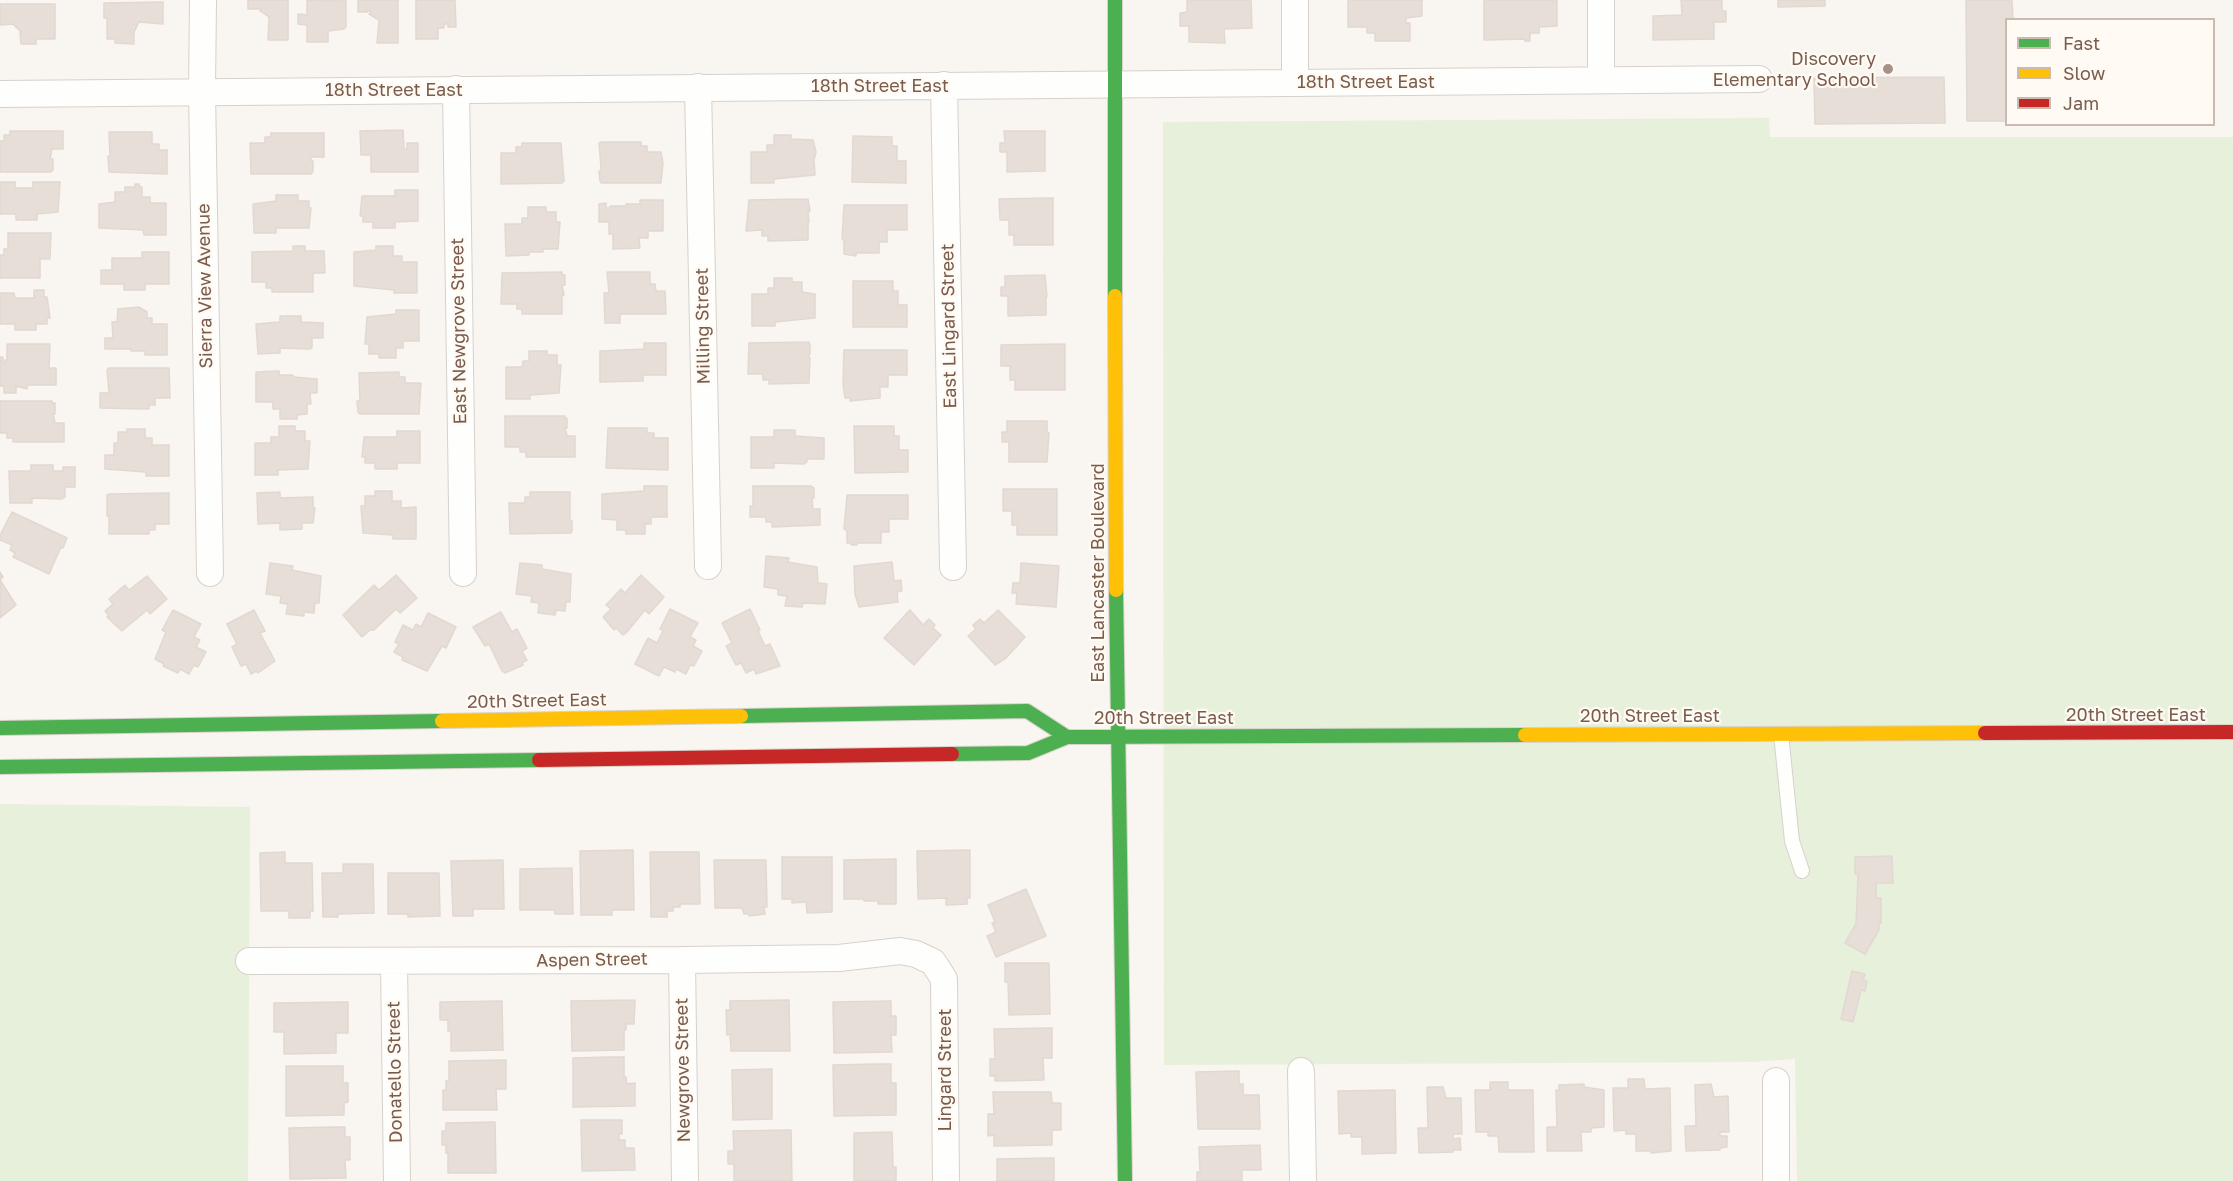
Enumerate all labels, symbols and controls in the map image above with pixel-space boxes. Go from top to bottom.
legend [2005,18,2215,126]
text: Fast [2063,32,2100,54]
place label: Discovery Elementary School [1712,48,1876,90]
marker: Discovery Elementary School [1881,62,1895,76]
text: Slow [2063,62,2105,84]
street label: 18th Street East [1297,71,1435,93]
street label: 18th Street East [811,75,949,97]
street label: 18th Street East [325,79,463,101]
text: Jam [2063,92,2099,114]
street label: Sierra View Avenue [193,203,217,369]
street label: East Newgrove Street [447,237,471,425]
street label: East Lingard Street [937,243,961,409]
street label: Milling Street [691,268,715,384]
street label: East Lancaster Boulevard [1087,463,1109,683]
street label: 20th Street East [467,689,607,713]
street label: 20th Street East [2066,704,2206,726]
street label: 20th Street East [1580,705,1720,727]
street label: 20th Street East [1094,707,1234,729]
street label: Aspen Street [536,948,648,972]
street label: Newgrove Street [671,998,695,1142]
street label: Donatello Street [383,1001,407,1143]
street label: Lingard Street [934,1008,956,1132]

